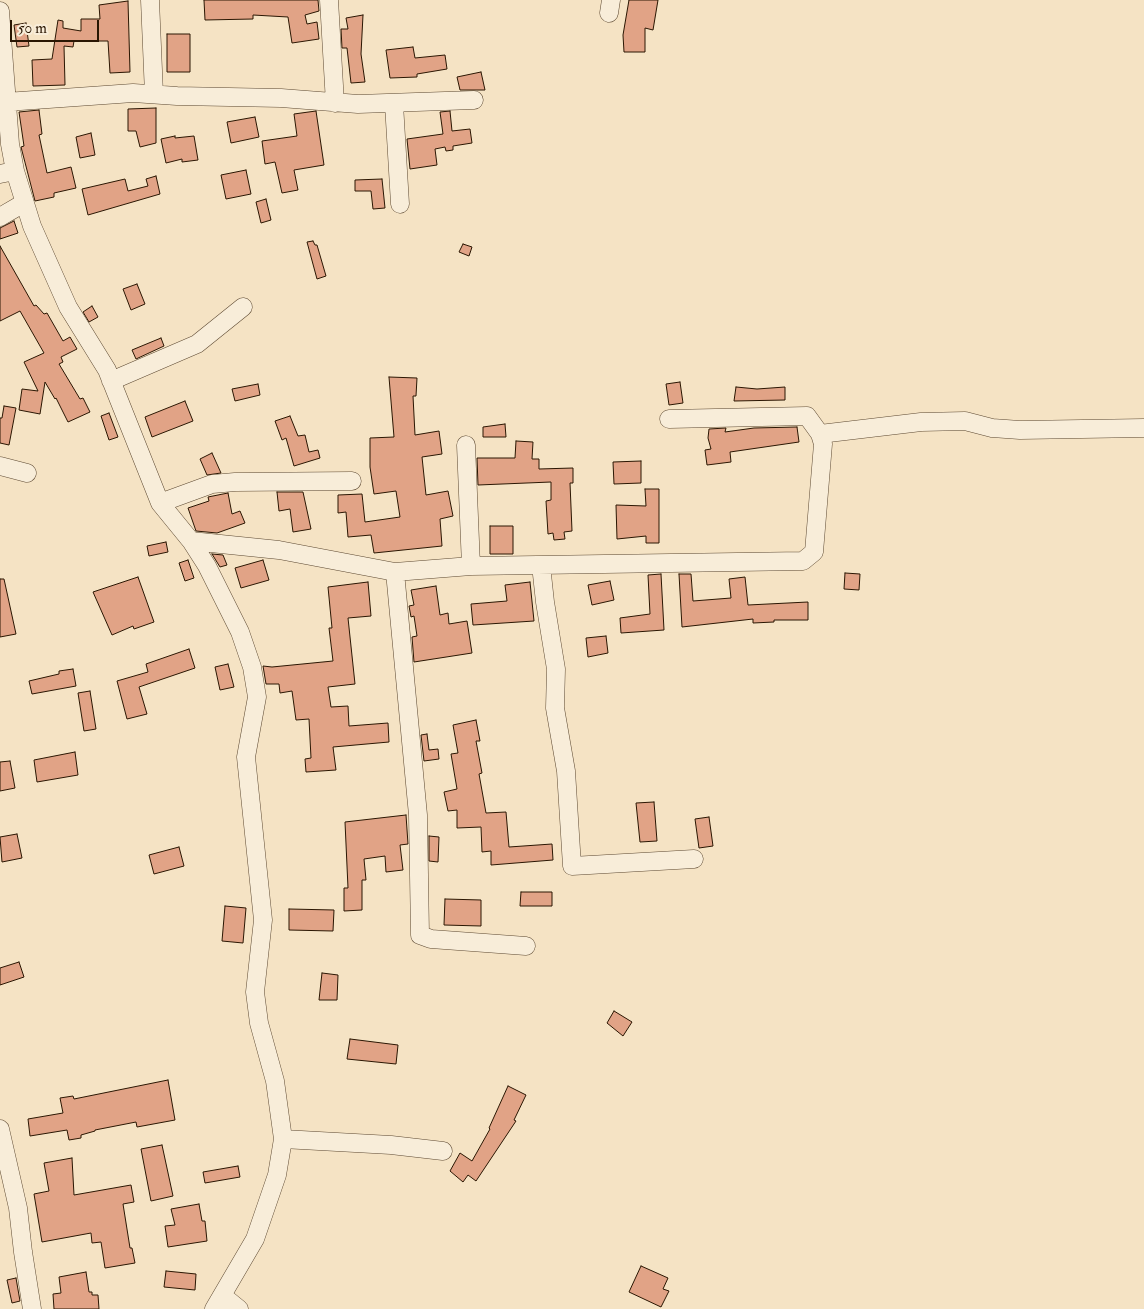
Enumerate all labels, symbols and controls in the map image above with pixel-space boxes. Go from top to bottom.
scale bar [12,10,101,42]
text: 50 m [18,19,47,38]

